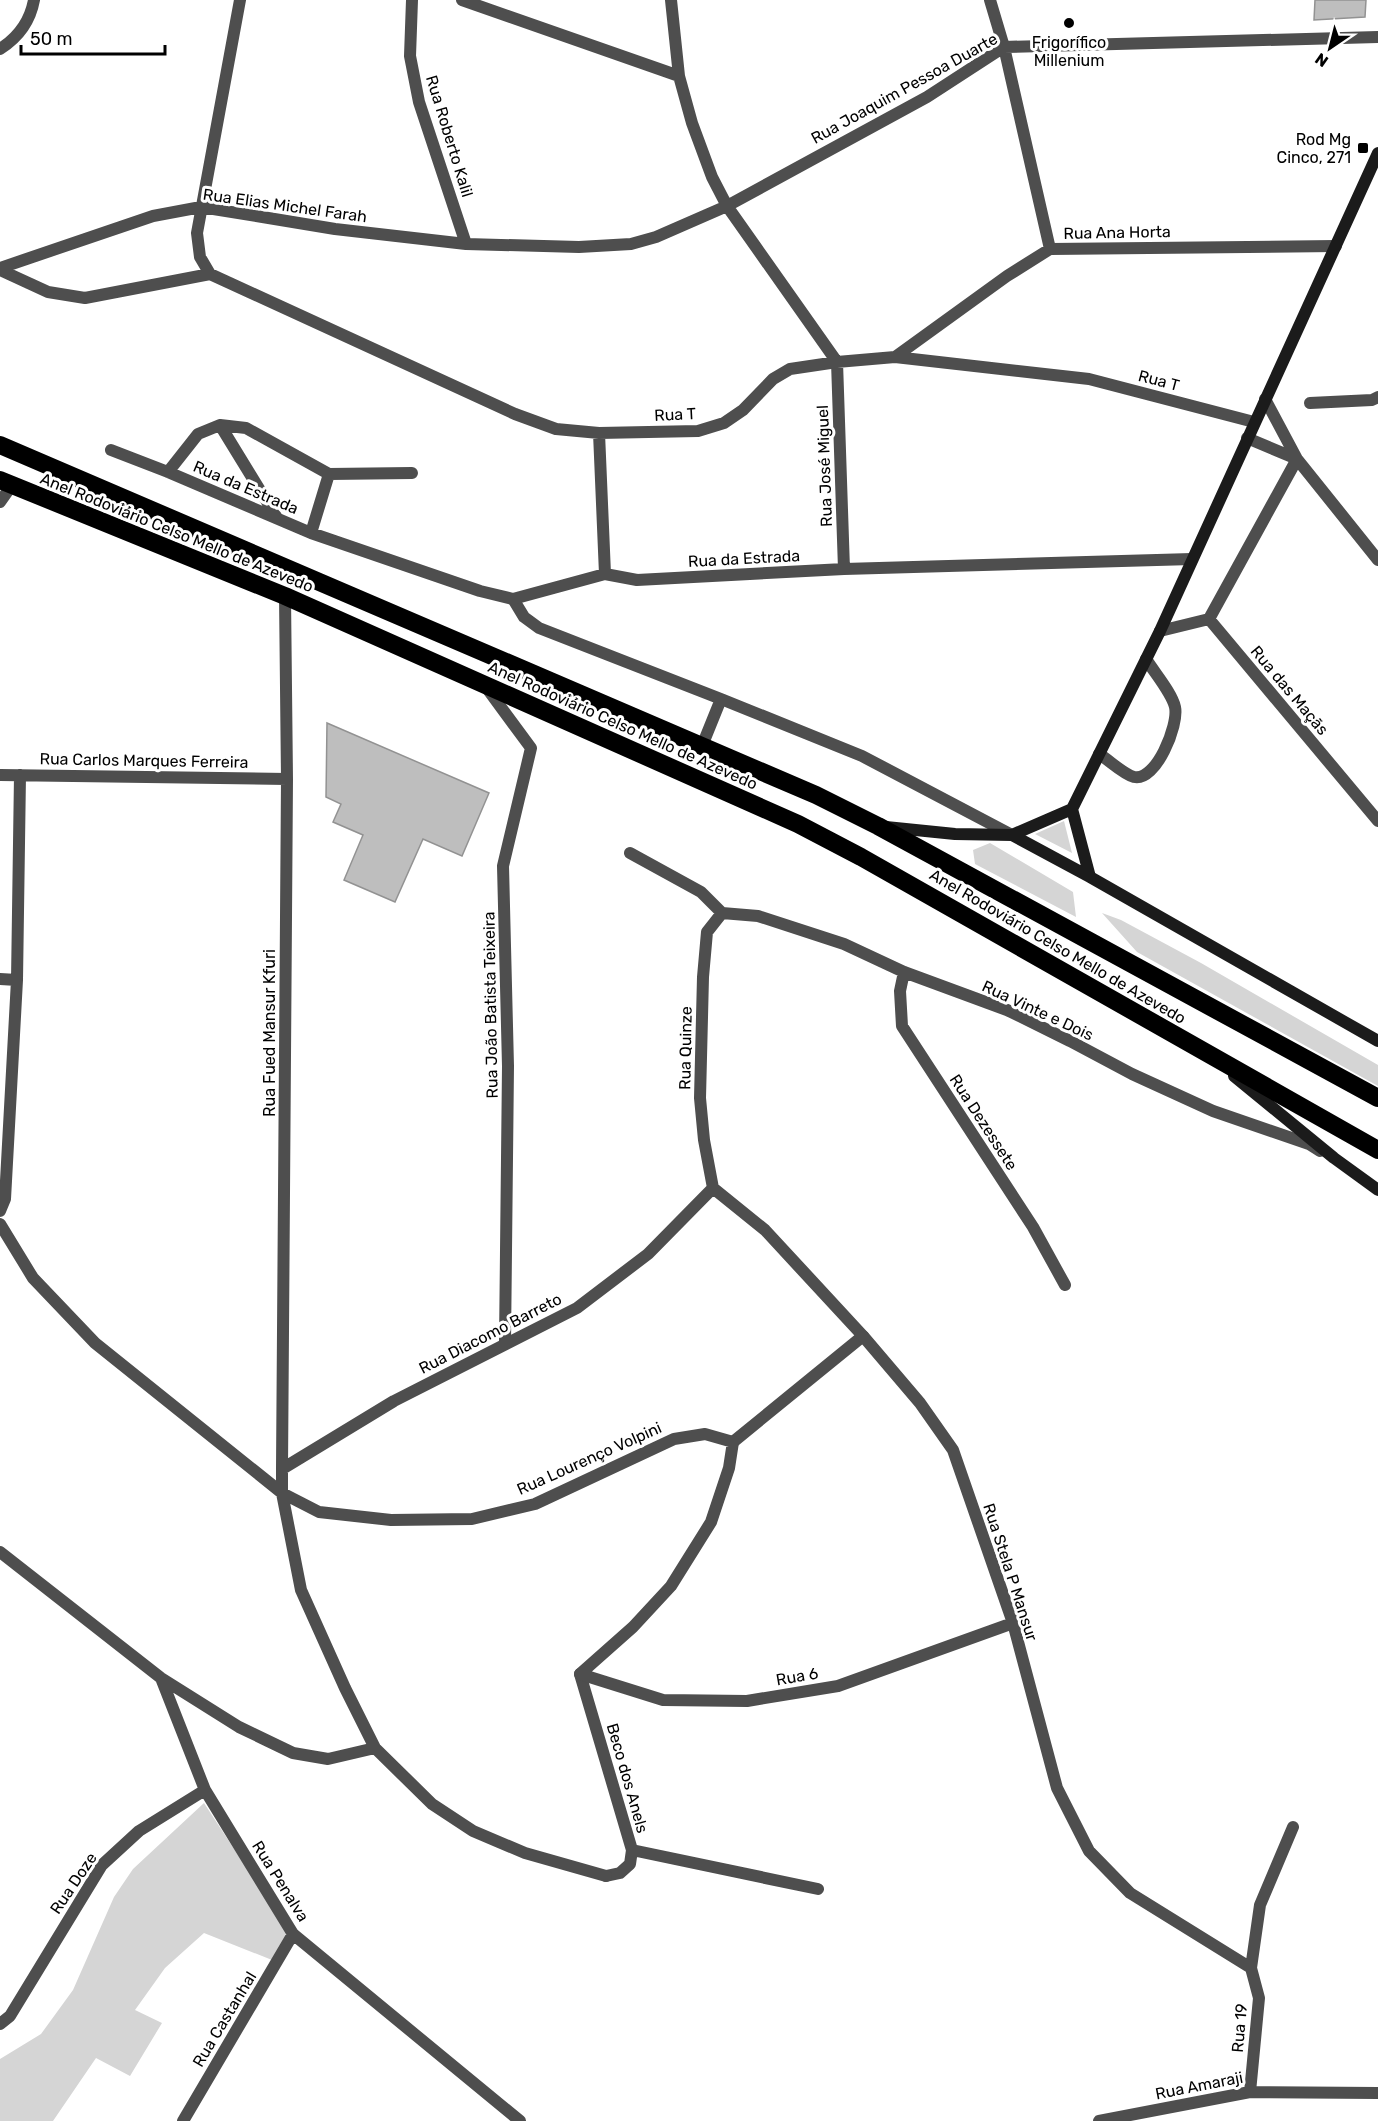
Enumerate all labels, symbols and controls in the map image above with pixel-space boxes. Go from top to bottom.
marker: Frigorífico Millenium [1062,16,1076,30]
scale bar [21,18,165,56]
north arrow [1300,18,1360,78]
text: 50 m [30,28,73,50]
street label: Rua Joaquim Pessoa Duarte [808,29,1001,148]
place label: Frigorífico Millenium [1032,33,1106,70]
text: N [1312,49,1332,71]
street label: Rua Roberto Kalil [422,73,477,199]
place label: Rod Mg Cinco, 271 [1277,130,1351,167]
marker: Rod Mg Cinco, 271 [1356,141,1370,155]
street label: Rua Elias Michel Farah [202,185,368,226]
street label: Rua Ana Horta [1063,222,1171,243]
street label: Rua T [1136,366,1181,395]
street label: Rua T [654,404,696,425]
street label: Rua José Miguel [813,405,836,527]
street label: Rua da Estrada [190,457,301,518]
street label: Anel Rodoviário Celso Mello de Azevedo [38,469,316,596]
street label: Rua da Estrada [687,546,801,571]
street label: Rua das Maçãs [1247,642,1332,739]
street label: Anel Rodoviário Celso Mello de Azevedo [485,657,760,794]
street label: Rua Carlos Marques Ferreira [39,749,249,772]
street label: Anel Rodoviário Celso Mello de Azevedo [926,865,1189,1028]
street label: Rua João Batista Teixeira [479,911,502,1099]
street label: Rua Fued Mansur Kfuri [260,949,279,1117]
street label: Rua Vinte e Dois [979,976,1096,1045]
street label: Rua Quinze [675,1006,696,1090]
street label: Rua Dezessete [946,1071,1022,1174]
street label: Rua Diacomo Barreto [416,1289,565,1378]
street label: Rua Lourenço Volpini [514,1418,664,1499]
street label: Rua Stela P Mansur [979,1501,1042,1643]
street label: Rua 6 [775,1663,820,1690]
street label: Beco dos Anels [603,1721,652,1835]
street label: Rua Penalva [248,1837,313,1925]
street label: Rua Doze [46,1849,101,1918]
street label: Rua Castanhal [189,1968,260,2070]
street label: Rua 19 [1228,2003,1251,2053]
street label: Rua Amaraji [1154,2068,1245,2103]

